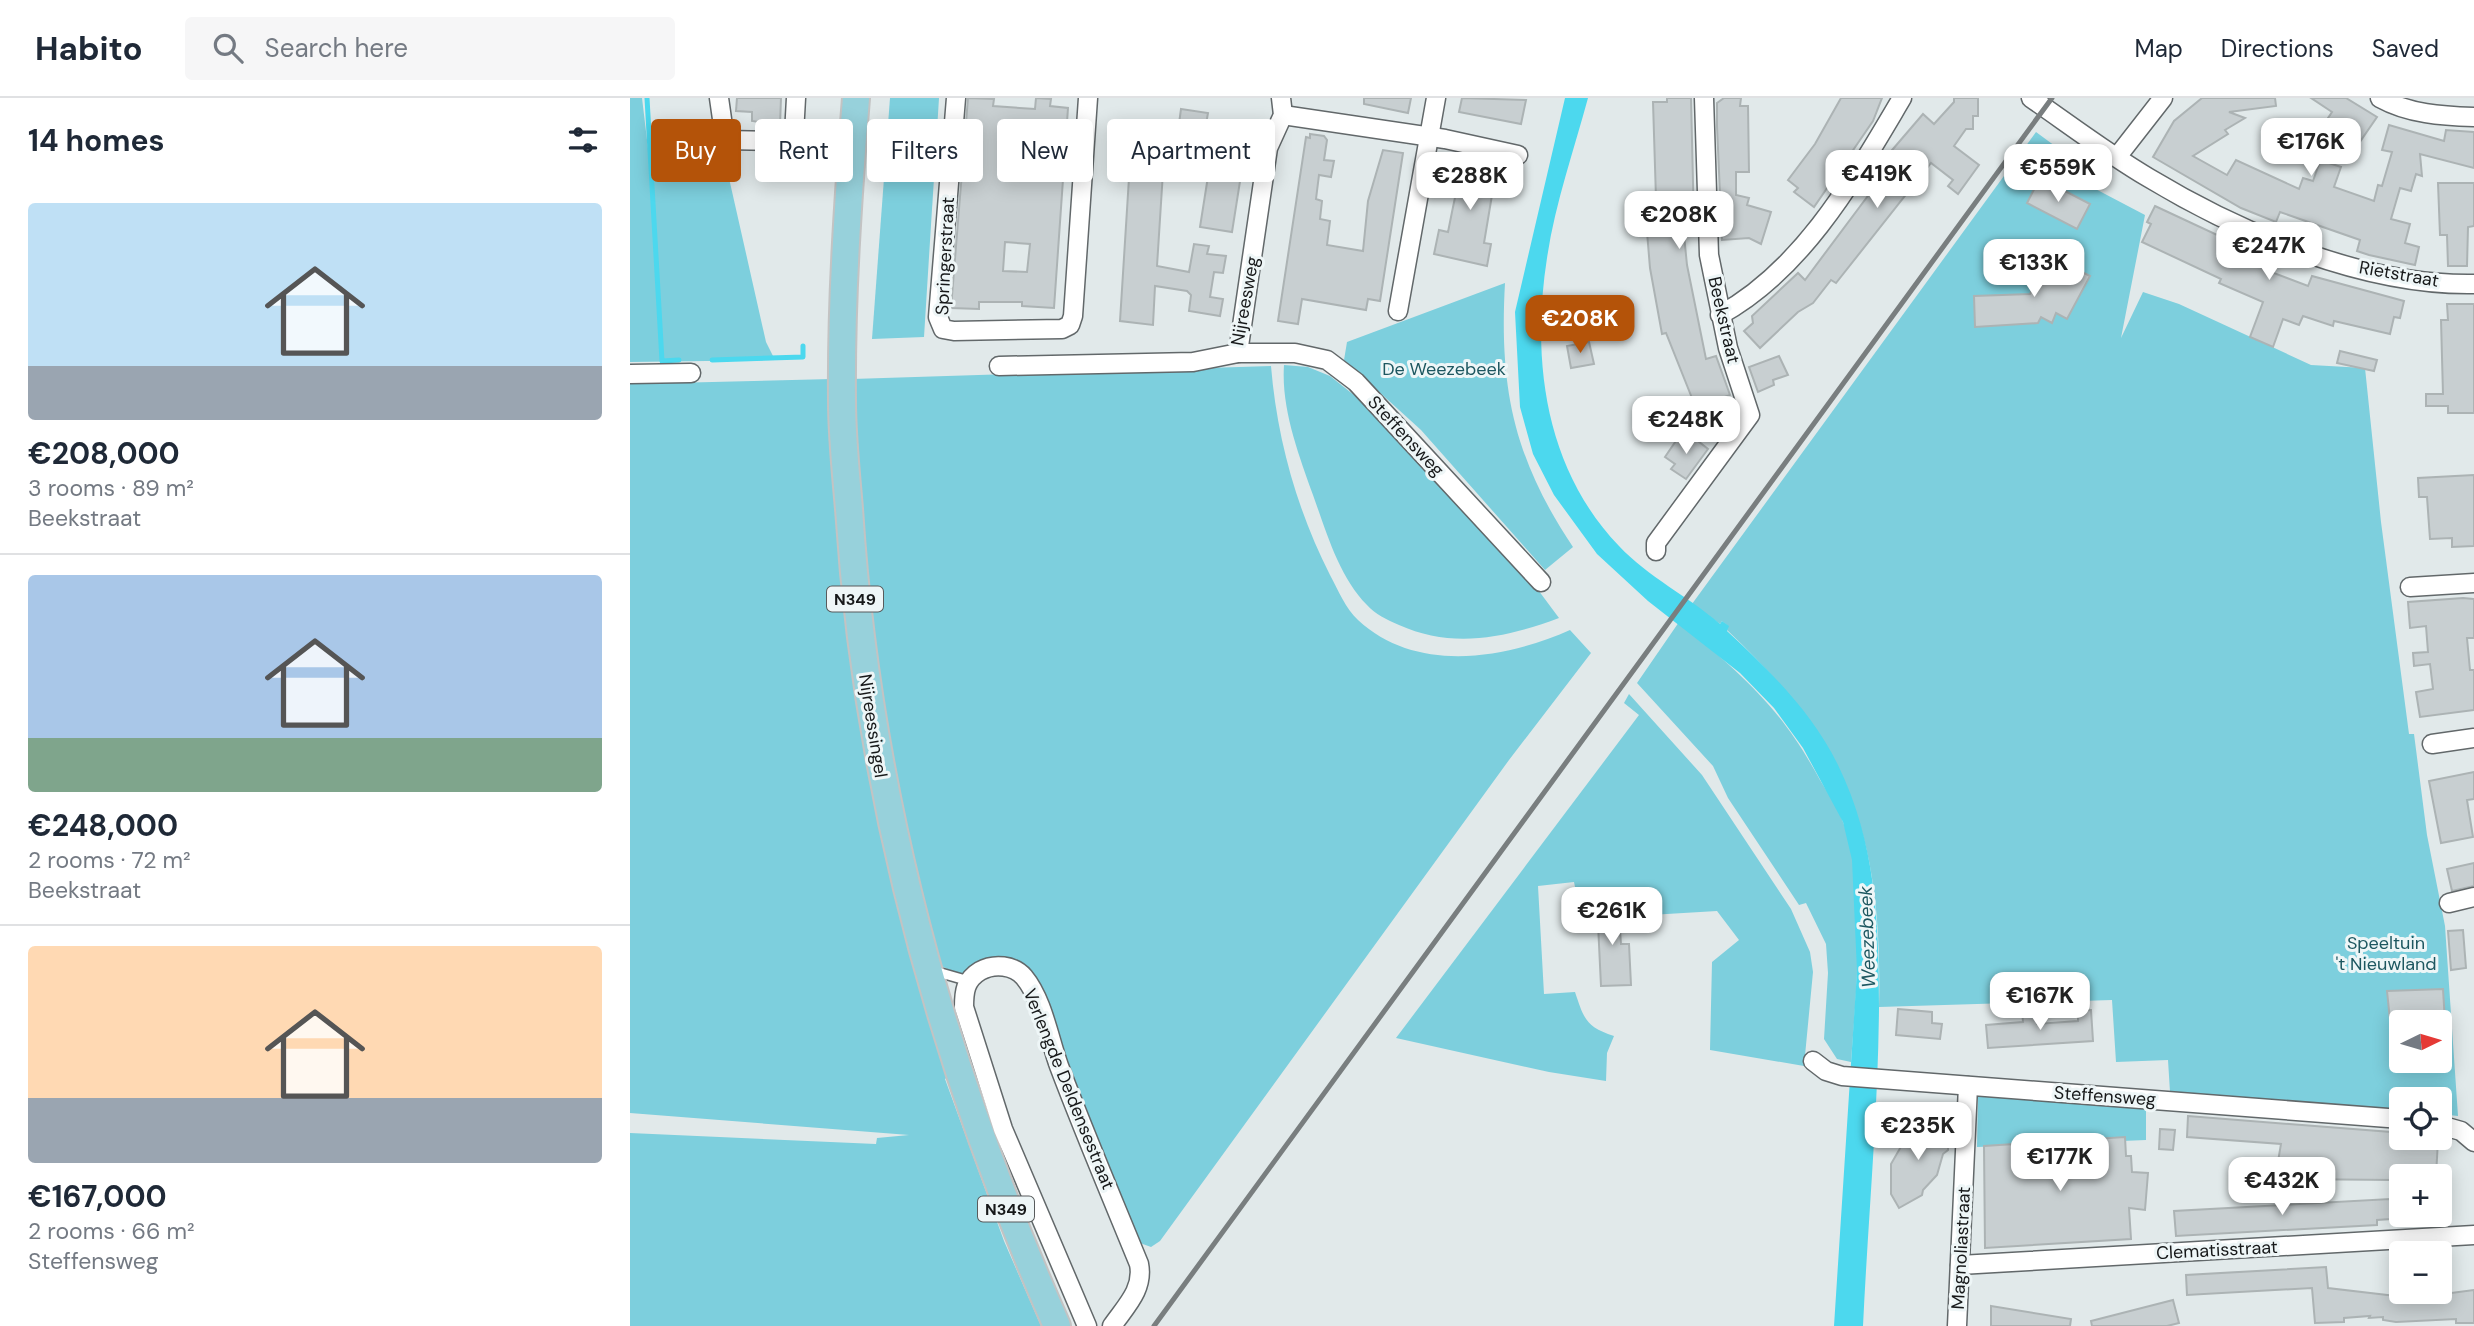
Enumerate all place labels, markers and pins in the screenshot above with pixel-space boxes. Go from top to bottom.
pin: €176K [2262,118,2360,178]
pin: €559K [2009,144,2107,204]
pin: €419K [1828,150,1926,210]
pin: €288K [1421,152,1519,212]
pin: €208K [1630,192,1728,251]
pin: €247K [2220,222,2318,282]
pin: €133K [1985,240,2083,299]
pin: €208K [1531,296,1629,355]
pin: €248K [1637,396,1735,456]
pin: €261K [1563,888,1661,947]
pin: €167K [1991,972,2089,1032]
pin: €235K [1869,1102,1967,1162]
pin: €177K [2011,1134,2109,1193]
pin: €432K [2233,1158,2331,1217]

